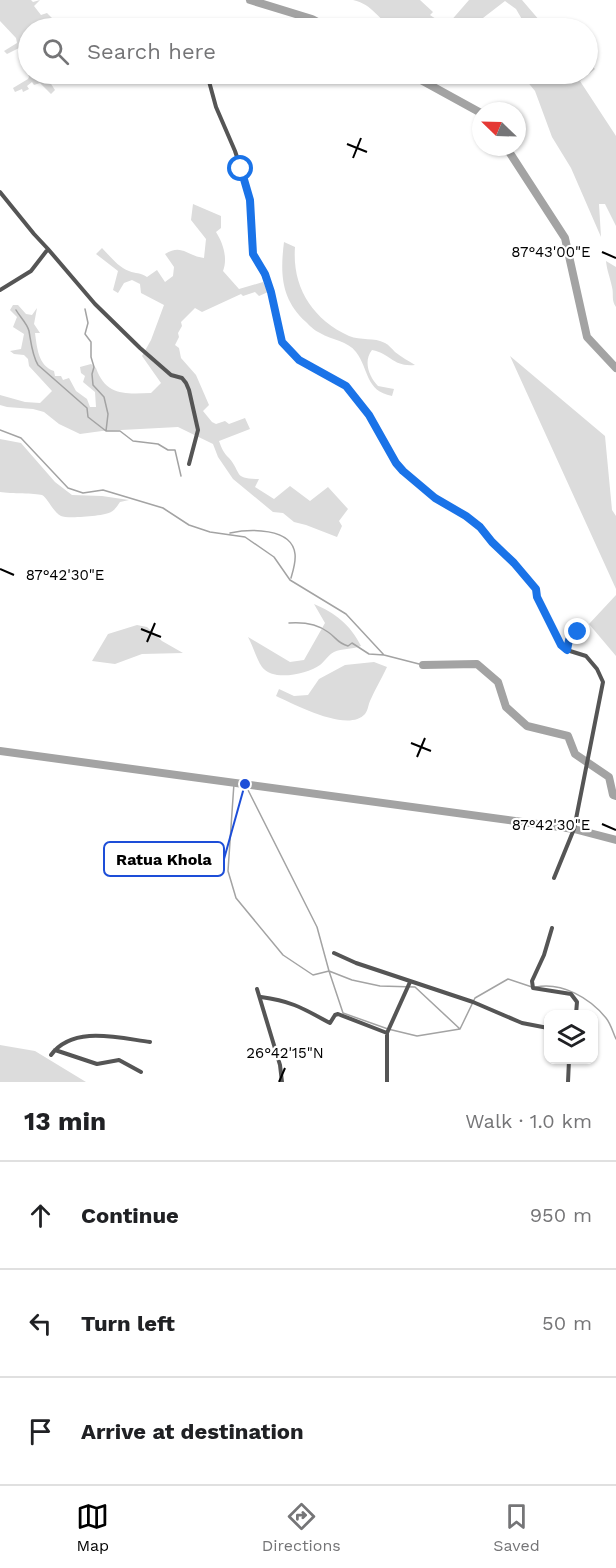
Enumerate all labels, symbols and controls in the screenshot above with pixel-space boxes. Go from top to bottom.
search box [18,18,598,84]
icon: search [39,35,72,68]
text: Search here [87,39,216,64]
north arrow [472,102,526,156]
route start [227,155,253,181]
text: 87°43'00"E [511,243,591,261]
text: 87°42'30"E [26,566,104,584]
route end [564,618,590,644]
text: 87°42'30"E [512,816,590,834]
callout: Ratua Khola [104,842,224,876]
text: Ratua Khola [116,850,213,869]
map controls [544,1010,598,1064]
button: layers [544,1010,598,1064]
text: 26°42'15"N [246,1044,324,1062]
text: 13 min [24,1106,106,1136]
text: Walk · 1.0 km [465,1109,592,1133]
icon: ahead [24,1199,57,1232]
text: Continue [81,1203,179,1228]
text: 950 m [530,1203,592,1227]
icon: left [24,1307,57,1340]
text: Turn left [81,1311,175,1336]
text: 50 m [542,1311,592,1335]
icon: arrive [24,1415,57,1448]
text: Arrive at destination [81,1419,304,1444]
tab: Map [76,1500,109,1555]
tab: Directions [262,1500,341,1555]
tab: Saved [493,1500,540,1555]

